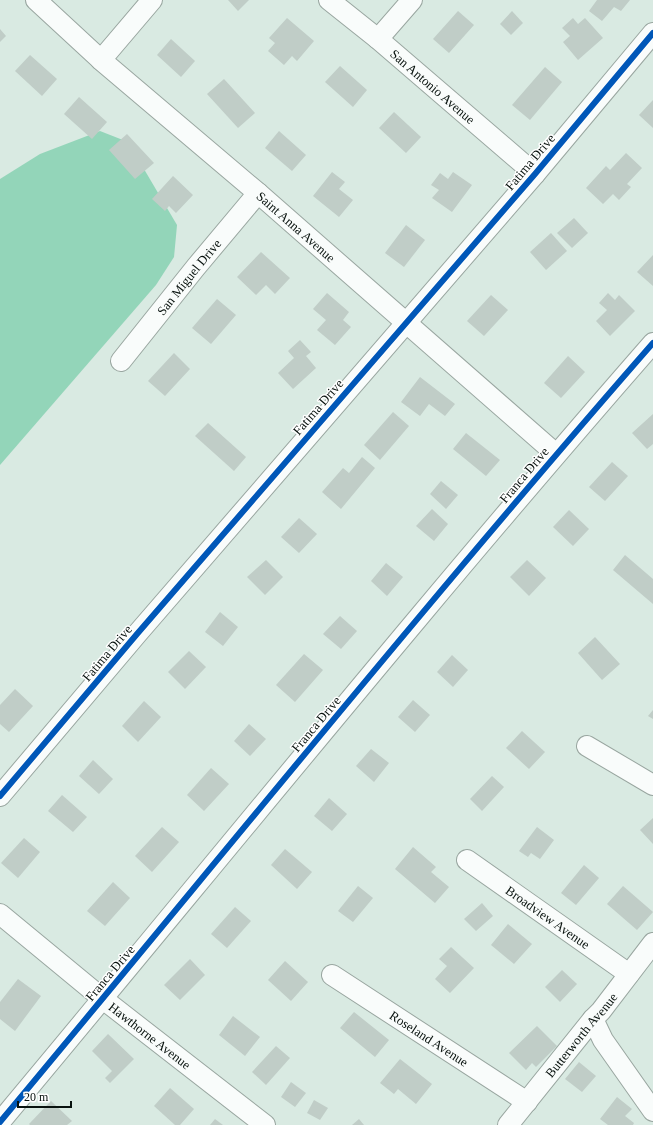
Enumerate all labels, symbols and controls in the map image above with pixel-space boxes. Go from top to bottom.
street label: San Antonio Avenue [388,46,478,127]
street label: Fatima Drive [502,131,558,193]
street label: Saint Anna Avenue [254,188,339,265]
street label: San Miguel Drive [153,236,224,318]
street label: Fatima Drive [290,376,346,438]
street label: Franca Drive [496,444,552,506]
street label: Fatima Drive [79,622,135,684]
street label: Franca Drive [288,693,344,755]
street label: Broadview Avenue [503,882,593,952]
street label: Franca Drive [82,942,138,1004]
street label: Butterworth Avenue [542,989,620,1080]
street label: Hawthorne Avenue [106,999,194,1072]
street label: Roseland Avenue [387,1007,471,1069]
scale bar [18,1083,71,1109]
text: 20 m [24,1090,49,1104]

